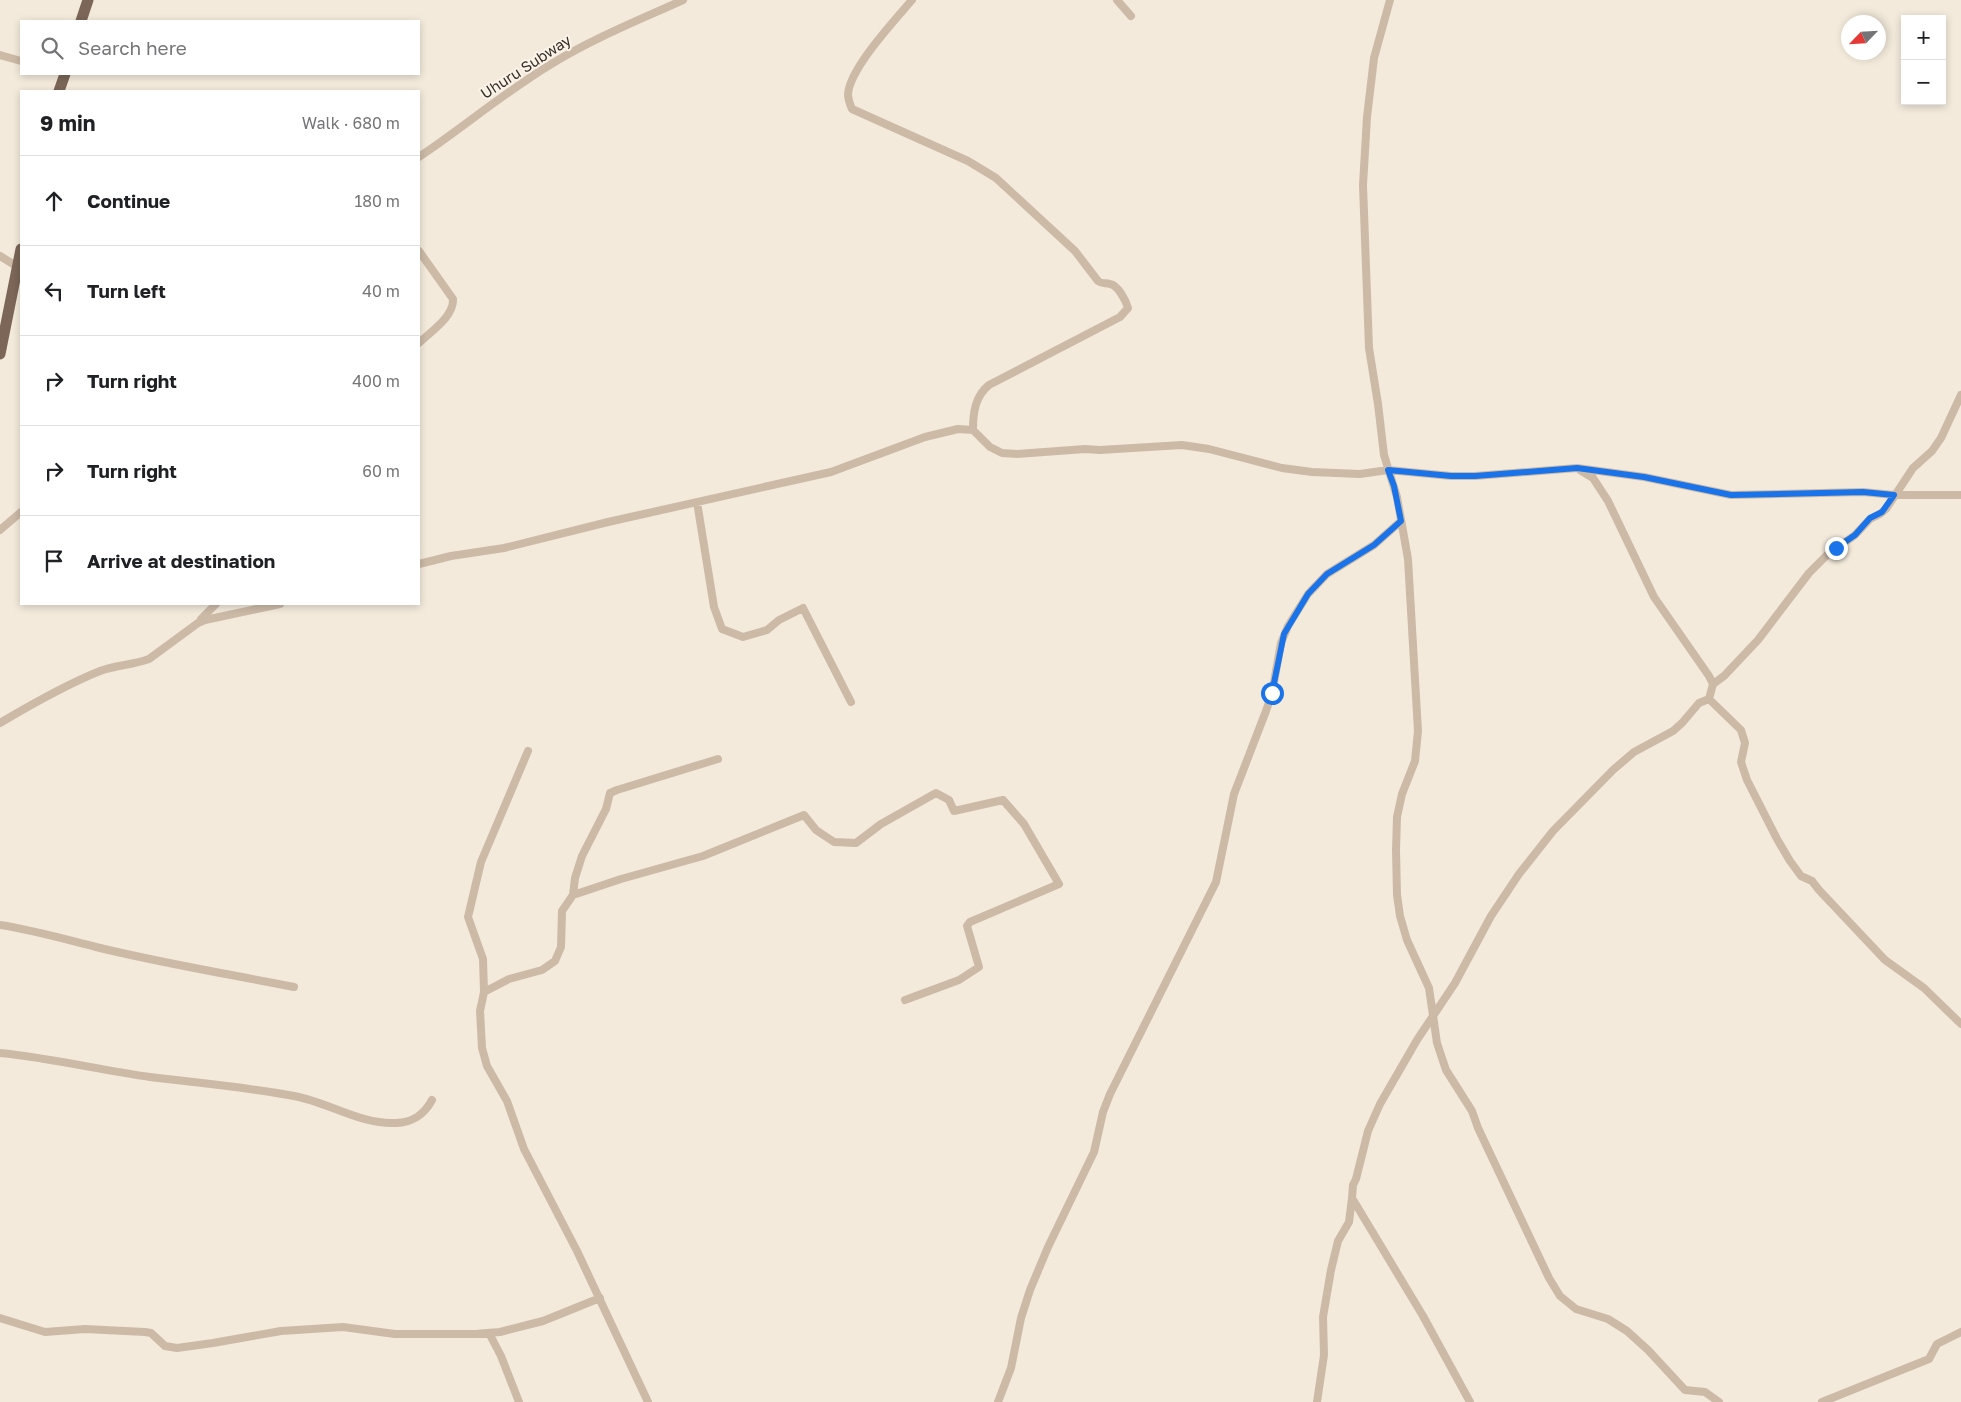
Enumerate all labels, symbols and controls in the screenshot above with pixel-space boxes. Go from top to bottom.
north arrow [1841,15,1886,60]
map controls [1901,15,1946,105]
button: + [1901,15,1946,60]
search box [20,20,420,75]
street label: Uhuru Subway [477,30,575,102]
icon: search [38,34,66,62]
text: Search here [78,36,187,59]
button: − [1901,60,1946,105]
text: 9 min [40,110,95,136]
text: Walk · 680 m [302,113,400,133]
icon: ahead [40,187,68,215]
text: Continue [87,189,170,212]
text: 180 m [354,191,400,211]
icon: left [40,277,68,305]
text: Turn left [87,279,166,302]
text: 40 m [362,281,400,301]
icon: right [40,367,68,395]
text: Turn right [87,369,177,392]
text: 400 m [352,371,400,391]
icon: right [40,457,68,485]
text: Turn right [87,459,177,482]
text: 60 m [362,461,400,481]
route end [1825,537,1848,560]
icon: arrive [40,547,68,575]
text: Arrive at destination [87,549,275,572]
route start [1261,682,1284,705]

